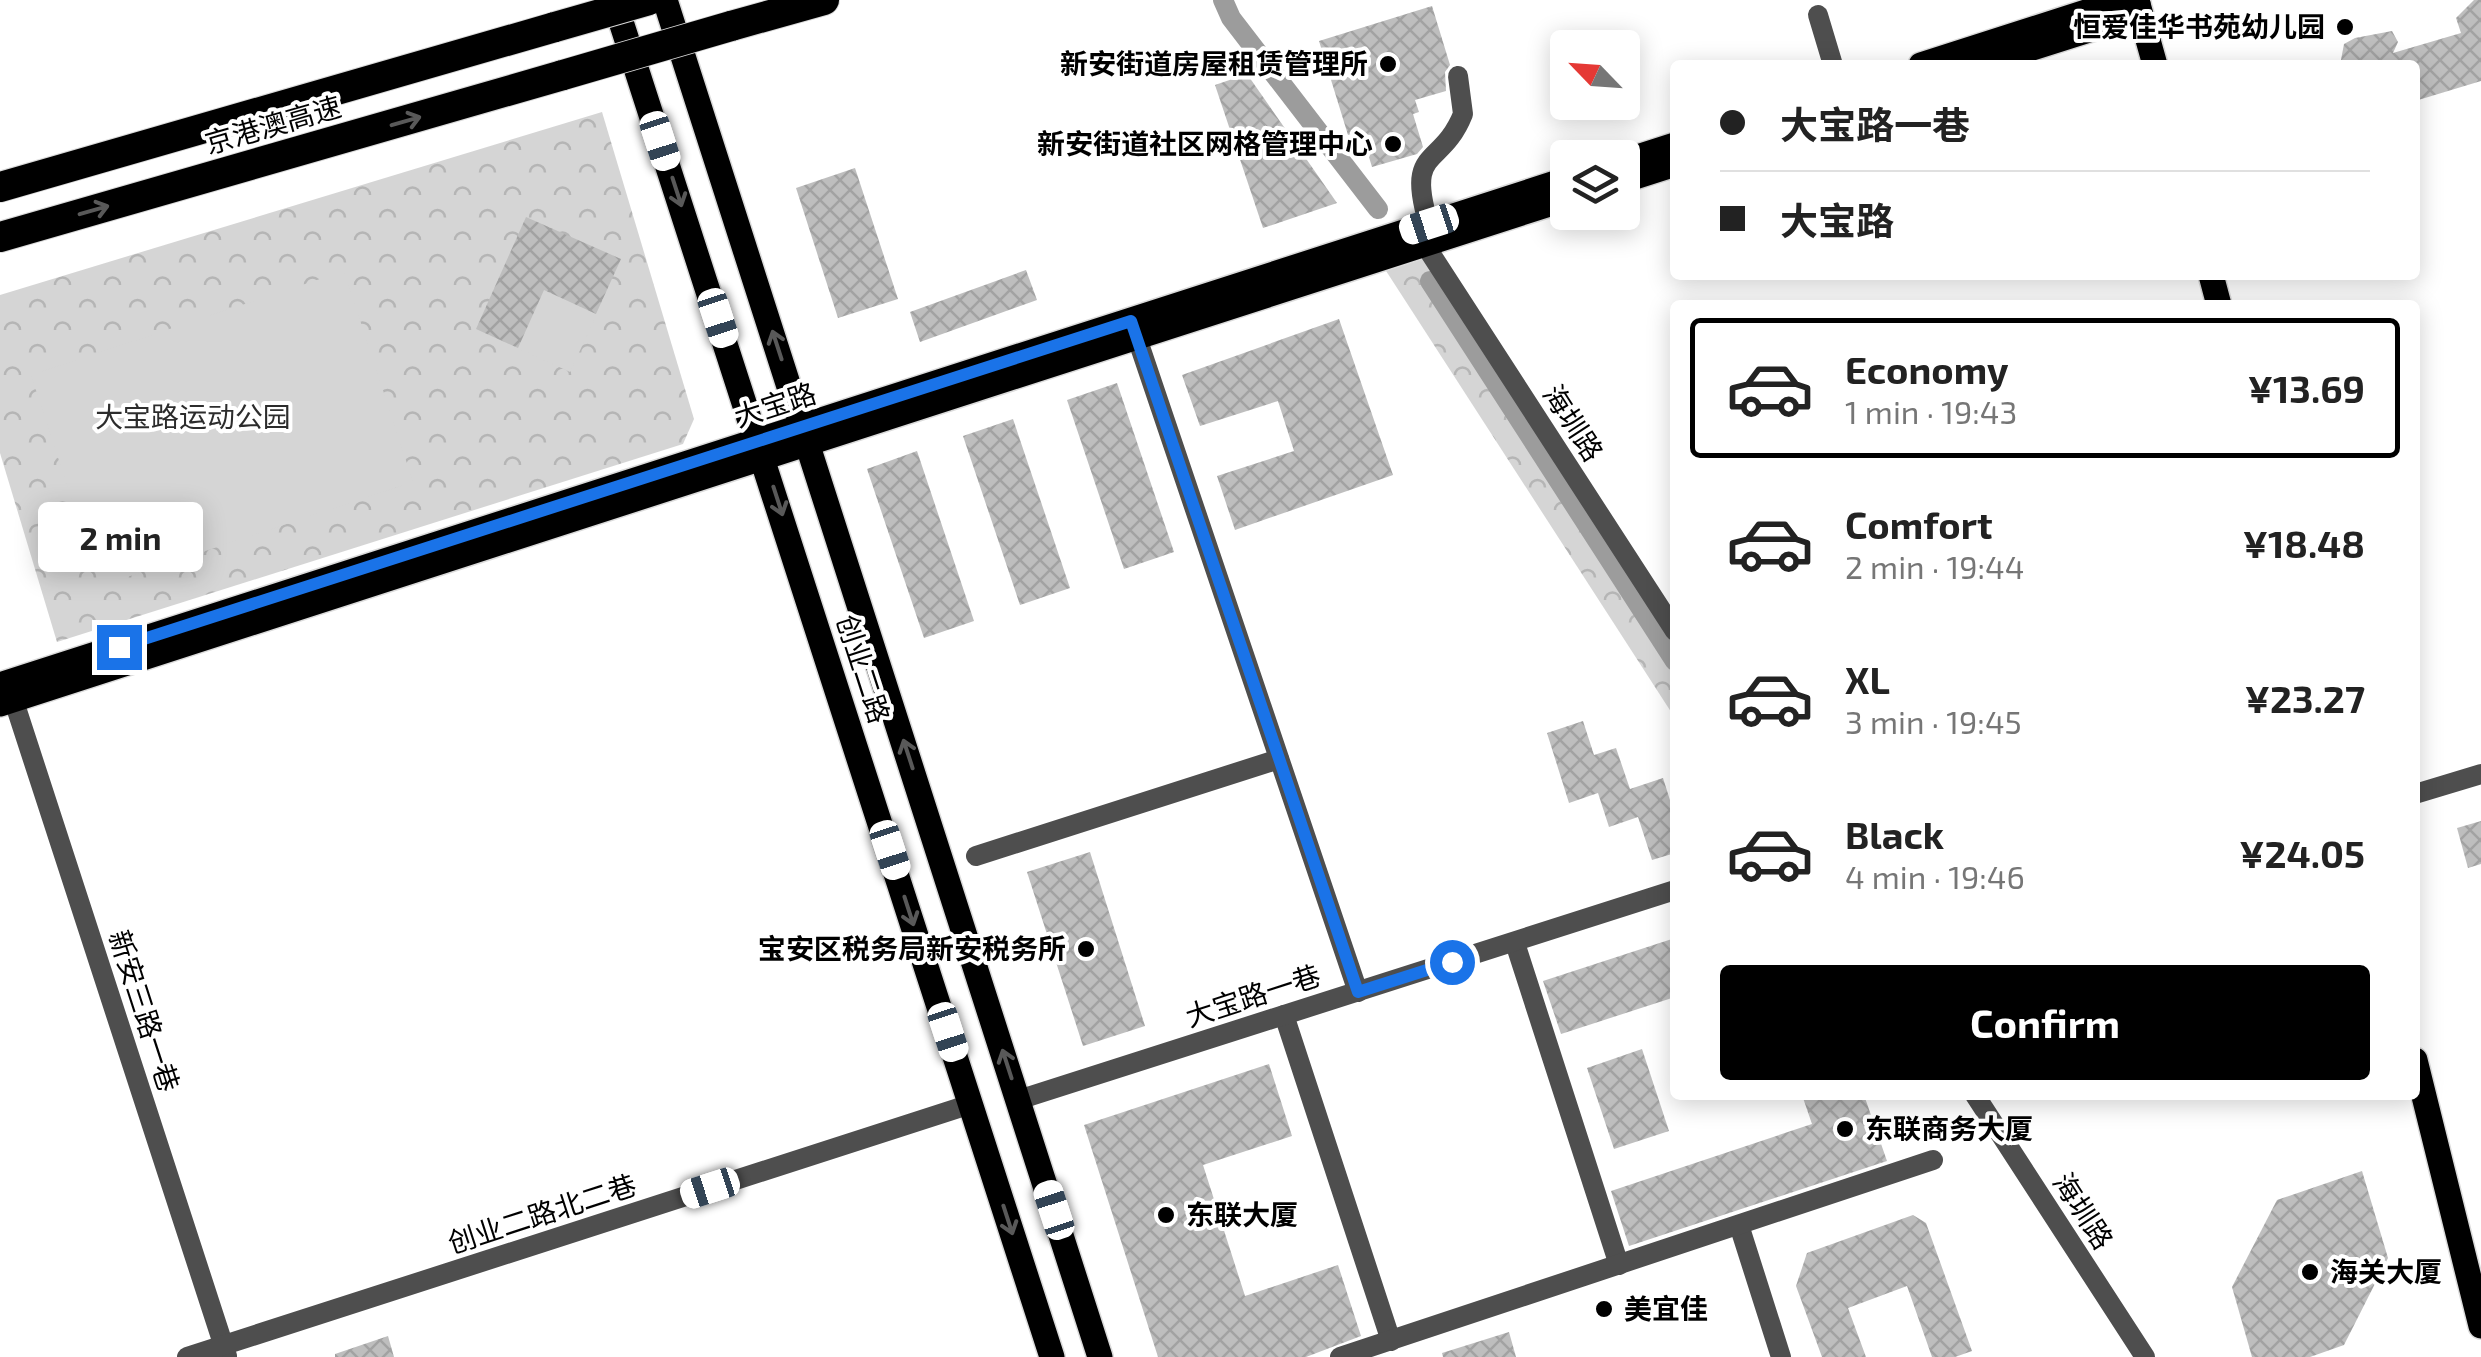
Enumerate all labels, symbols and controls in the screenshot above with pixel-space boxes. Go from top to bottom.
place label: 恒爱佳华书苑幼儿园 [2073,9,2325,43]
marker: 恒爱佳华书苑幼儿园 [2334,16,2356,38]
north arrow [1550,30,1640,120]
map controls [1550,30,1640,230]
place label: 新安街道房屋租赁管理所 [1060,46,1368,80]
marker: 新安街道房屋租赁管理所 [1377,53,1399,75]
street label: 京港澳高速 [201,88,345,160]
text: 大宝路一巷 [1780,101,1970,147]
car [636,108,684,174]
one-way arrow [390,110,421,129]
place label: 新安街道社区网格管理中心 [1037,126,1373,160]
marker: 新安街道社区网格管理中心 [1382,133,1404,155]
button: layers [1550,140,1640,230]
one-way arrow [670,176,688,208]
text: 大宝路 [1780,197,1894,243]
one-way arrow [78,200,109,219]
car [1396,200,1462,248]
car [694,285,742,351]
one-way arrow [767,329,785,361]
icon: car [1725,343,1815,433]
text: Economy [1845,346,2009,392]
text: ¥13.69 [2248,365,2365,411]
street label: 大宝路 [729,375,820,433]
street label: 海圳路 [1537,378,1611,467]
text: 1 min · 19:43 [1845,392,2017,430]
park label: 大宝路运动公园 [95,399,291,433]
one-way arrow [770,485,788,517]
icon: car [1725,498,1815,588]
text: Comfort [1845,501,1993,547]
callout: 2 min [36,502,202,572]
text: 2 min [80,518,161,556]
text: ¥18.48 [2243,520,2365,566]
text: 2 min · 19:44 [1845,547,2024,585]
street label: 创业二路 [830,610,897,727]
route end [97,625,142,670]
icon: car [1725,653,1815,743]
text: XL [1845,656,1890,702]
text: ¥23.27 [2245,675,2365,721]
text: 3 min · 19:45 [1845,702,2022,740]
one-way arrow [898,739,916,771]
icon: car [1725,808,1815,898]
text: Black [1845,811,1944,857]
car [866,817,914,883]
text: ¥24.05 [2239,830,2365,876]
text: 4 min · 19:46 [1845,857,2025,895]
one-way arrow [902,894,920,926]
street label: 新安三路一巷 [103,926,187,1096]
place label: 宝安区税务局新安税务所 [758,931,1066,965]
marker: 宝安区税务局新安税务所 [1075,938,1097,960]
route start [1430,940,1475,985]
street label: 大宝路一巷 [1181,957,1325,1033]
button: Confirm [1720,965,2370,1080]
car [924,999,972,1065]
one-way arrow [997,1049,1015,1080]
place label: 东联商务大厦 [1865,1111,2033,1145]
marker: 东联商务大厦 [1834,1118,1856,1140]
car [677,1164,743,1212]
street label: 海圳路 [2047,1166,2121,1255]
street label: 创业二路北二巷 [443,1167,640,1260]
car [1030,1177,1078,1243]
place label: 东联大厦 [1186,1197,1298,1231]
one-way arrow [1001,1204,1019,1236]
marker: 东联大厦 [1155,1204,1177,1226]
place label: 海关大厦 [2330,1254,2442,1288]
marker: 海关大厦 [2299,1261,2321,1283]
place label: 美宜佳 [1624,1291,1708,1325]
marker: 美宜佳 [1593,1298,1615,1320]

